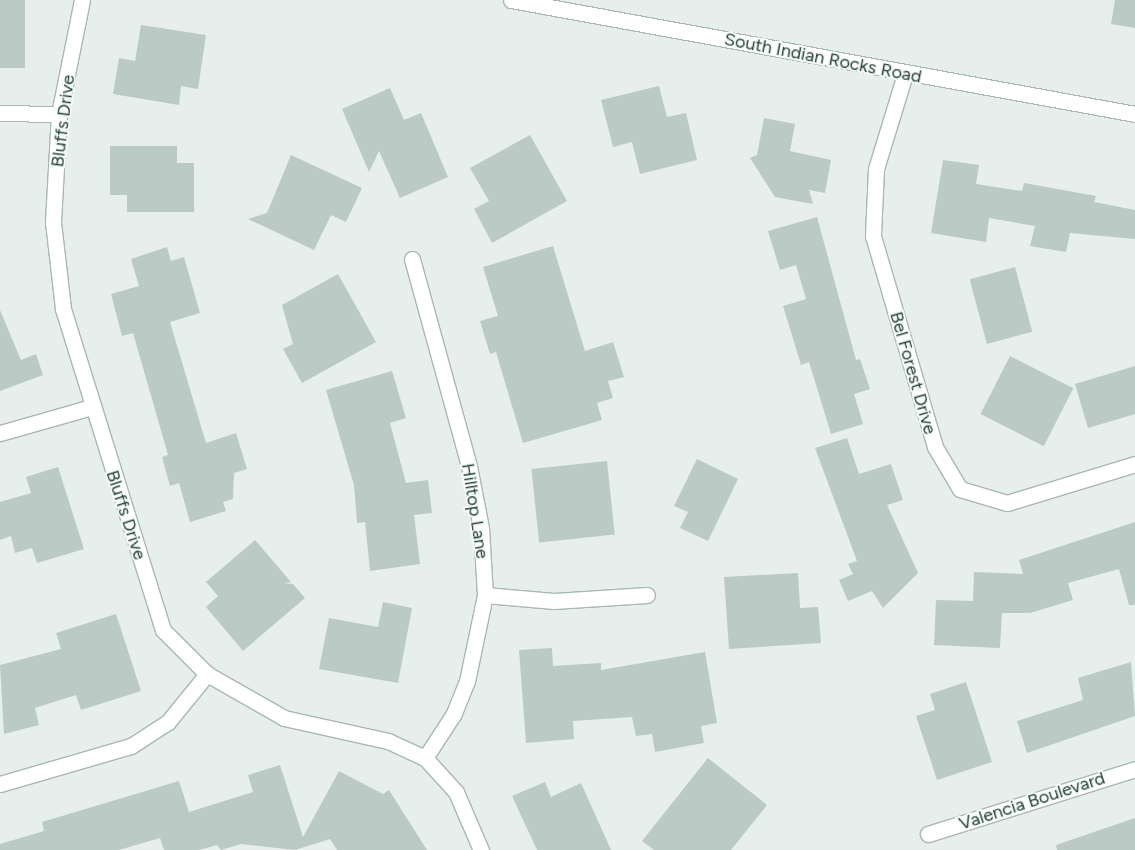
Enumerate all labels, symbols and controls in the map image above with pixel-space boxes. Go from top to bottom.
street label: South Indian Rocks Road [722,28,924,88]
street label: Bluffs Drive [47,74,79,168]
street label: Bel Forest Drive [885,309,941,437]
street label: Hilltop Lane [457,462,493,560]
street label: Bluffs Drive [101,468,151,562]
street label: Valencia Boulevard [956,767,1108,835]

